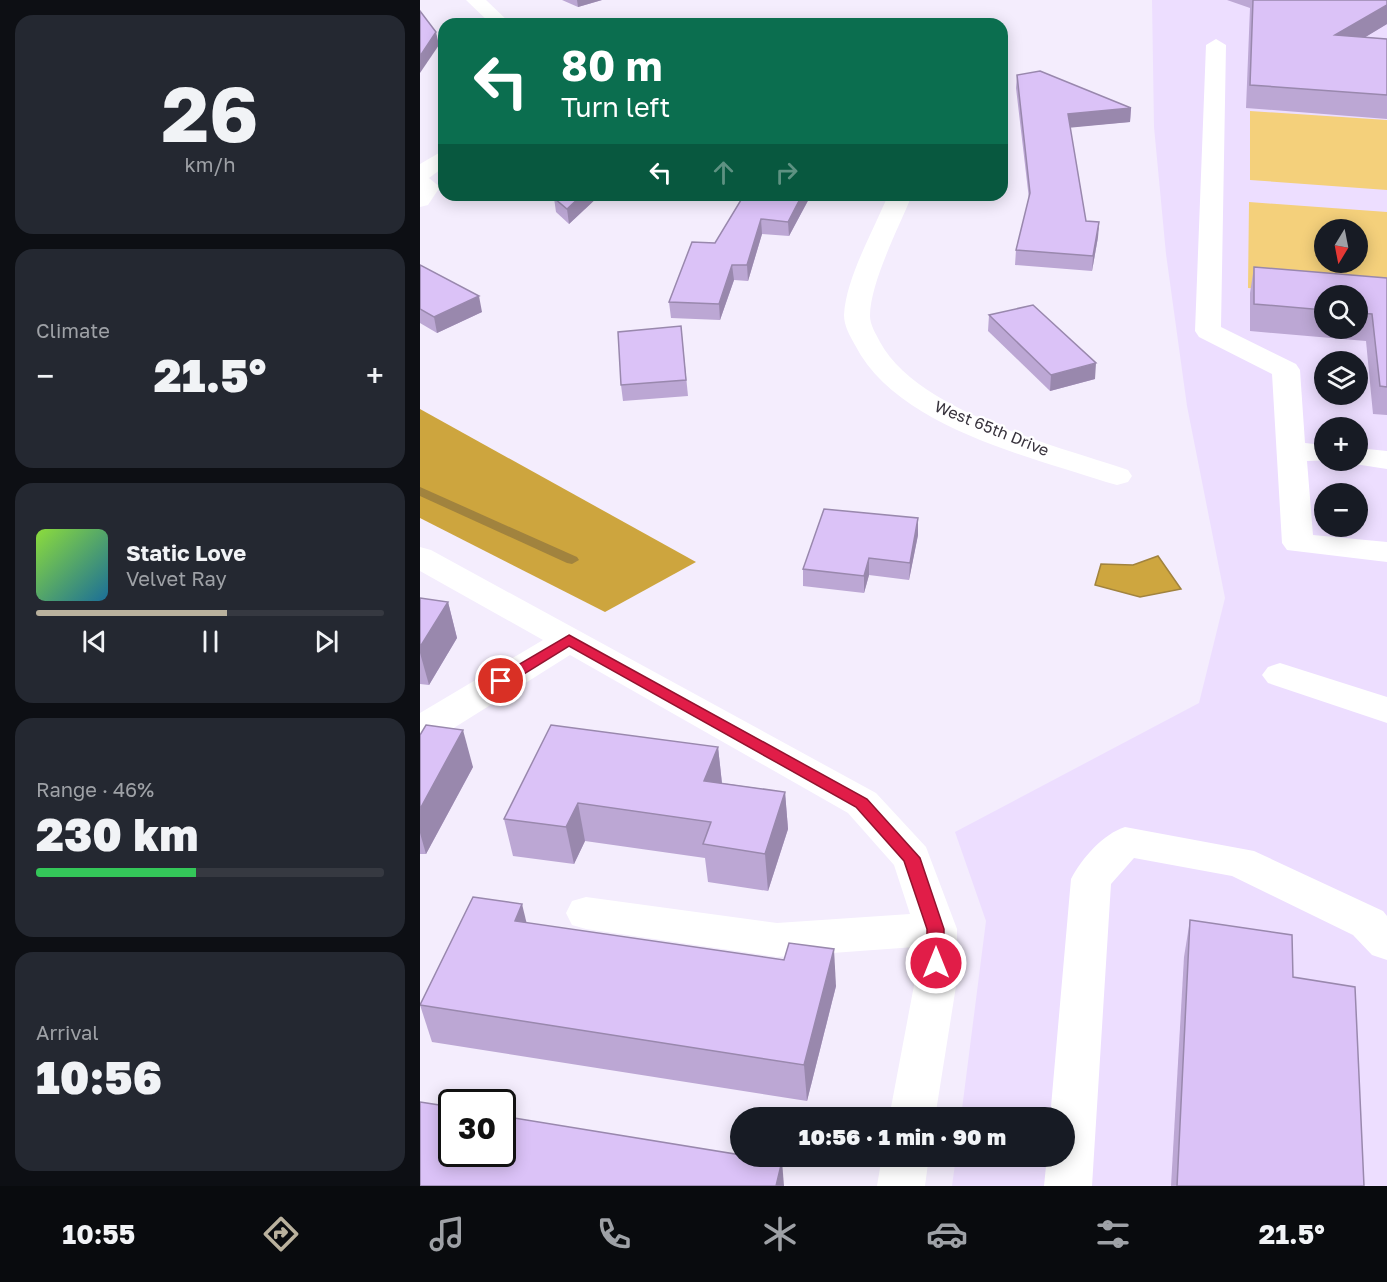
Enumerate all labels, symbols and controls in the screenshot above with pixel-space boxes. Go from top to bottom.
text: 80 m [561,40,662,90]
icon: left [462,42,540,120]
text: 26 [161,66,259,159]
text: Turn left [561,91,670,123]
text: km/h [185,152,235,176]
icon: left [644,156,677,189]
icon: ahead [707,156,740,189]
icon: right [770,156,803,189]
north arrow [1314,219,1368,273]
map controls [1314,219,1368,537]
button: search [1314,285,1368,339]
text: Climate [36,318,110,342]
text: 21.5° [154,348,266,402]
button: layers [1314,351,1368,405]
text: − [36,356,54,395]
text: + [366,356,384,395]
street label: West 65th Drive [932,396,1052,460]
button: + [1314,417,1368,471]
button: − [1314,483,1368,537]
text: Static Love [126,539,246,566]
text: Velvet Ray [126,566,227,590]
icon: previous [78,625,111,658]
icon: pause [194,625,227,658]
icon: next [310,625,343,658]
pin [475,655,526,706]
icon: arrive [484,664,517,697]
text: Range · 46% [36,777,154,801]
text: 230 km [36,807,198,861]
position arrow [904,931,968,995]
text: Arrival [36,1020,99,1044]
text: 10:56 [36,1050,162,1104]
speed limit sign: 30 [438,1089,516,1167]
text: 10:56 · 1 min · 90 m [799,1123,1006,1150]
icon: directions [260,1213,302,1255]
icon: music [426,1213,468,1255]
icon: phone [593,1213,635,1255]
icon: climate [759,1213,801,1255]
icon: car [926,1213,968,1255]
icon: filters [1092,1213,1134,1255]
text: 10:55 [62,1218,135,1250]
text: 21.5° [1259,1218,1325,1250]

